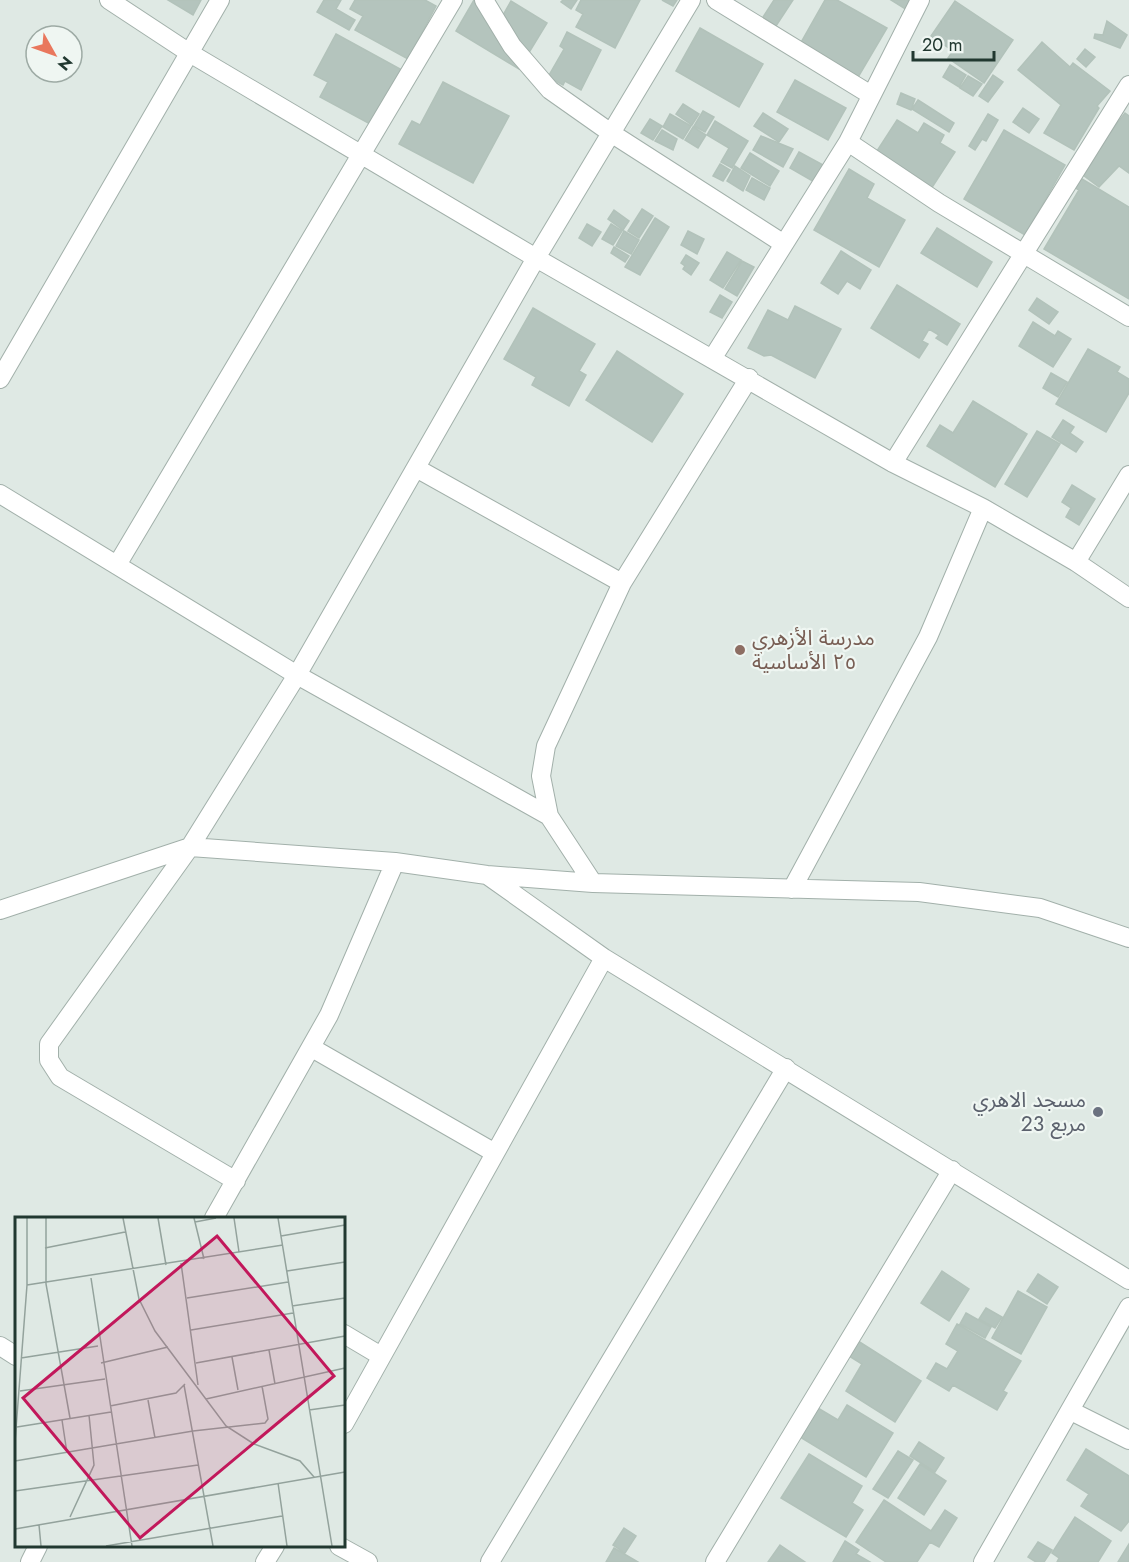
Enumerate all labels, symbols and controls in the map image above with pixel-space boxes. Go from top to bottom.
north arrow [24,24,84,84]
scale bar [913,24,994,62]
text: 20 m [922,32,962,58]
text: N [52,51,78,76]
place label: مدرسة الأزهري ٢٥ الأساسية [752,623,875,677]
marker: مدرسة الأزهري ٢٥ الأساسية [733,643,747,657]
place label: مسجد الاهري مربع 23 [973,1085,1086,1139]
marker: مسجد الاهري مربع 23 [1091,1105,1105,1119]
inset map [15,1217,345,1547]

